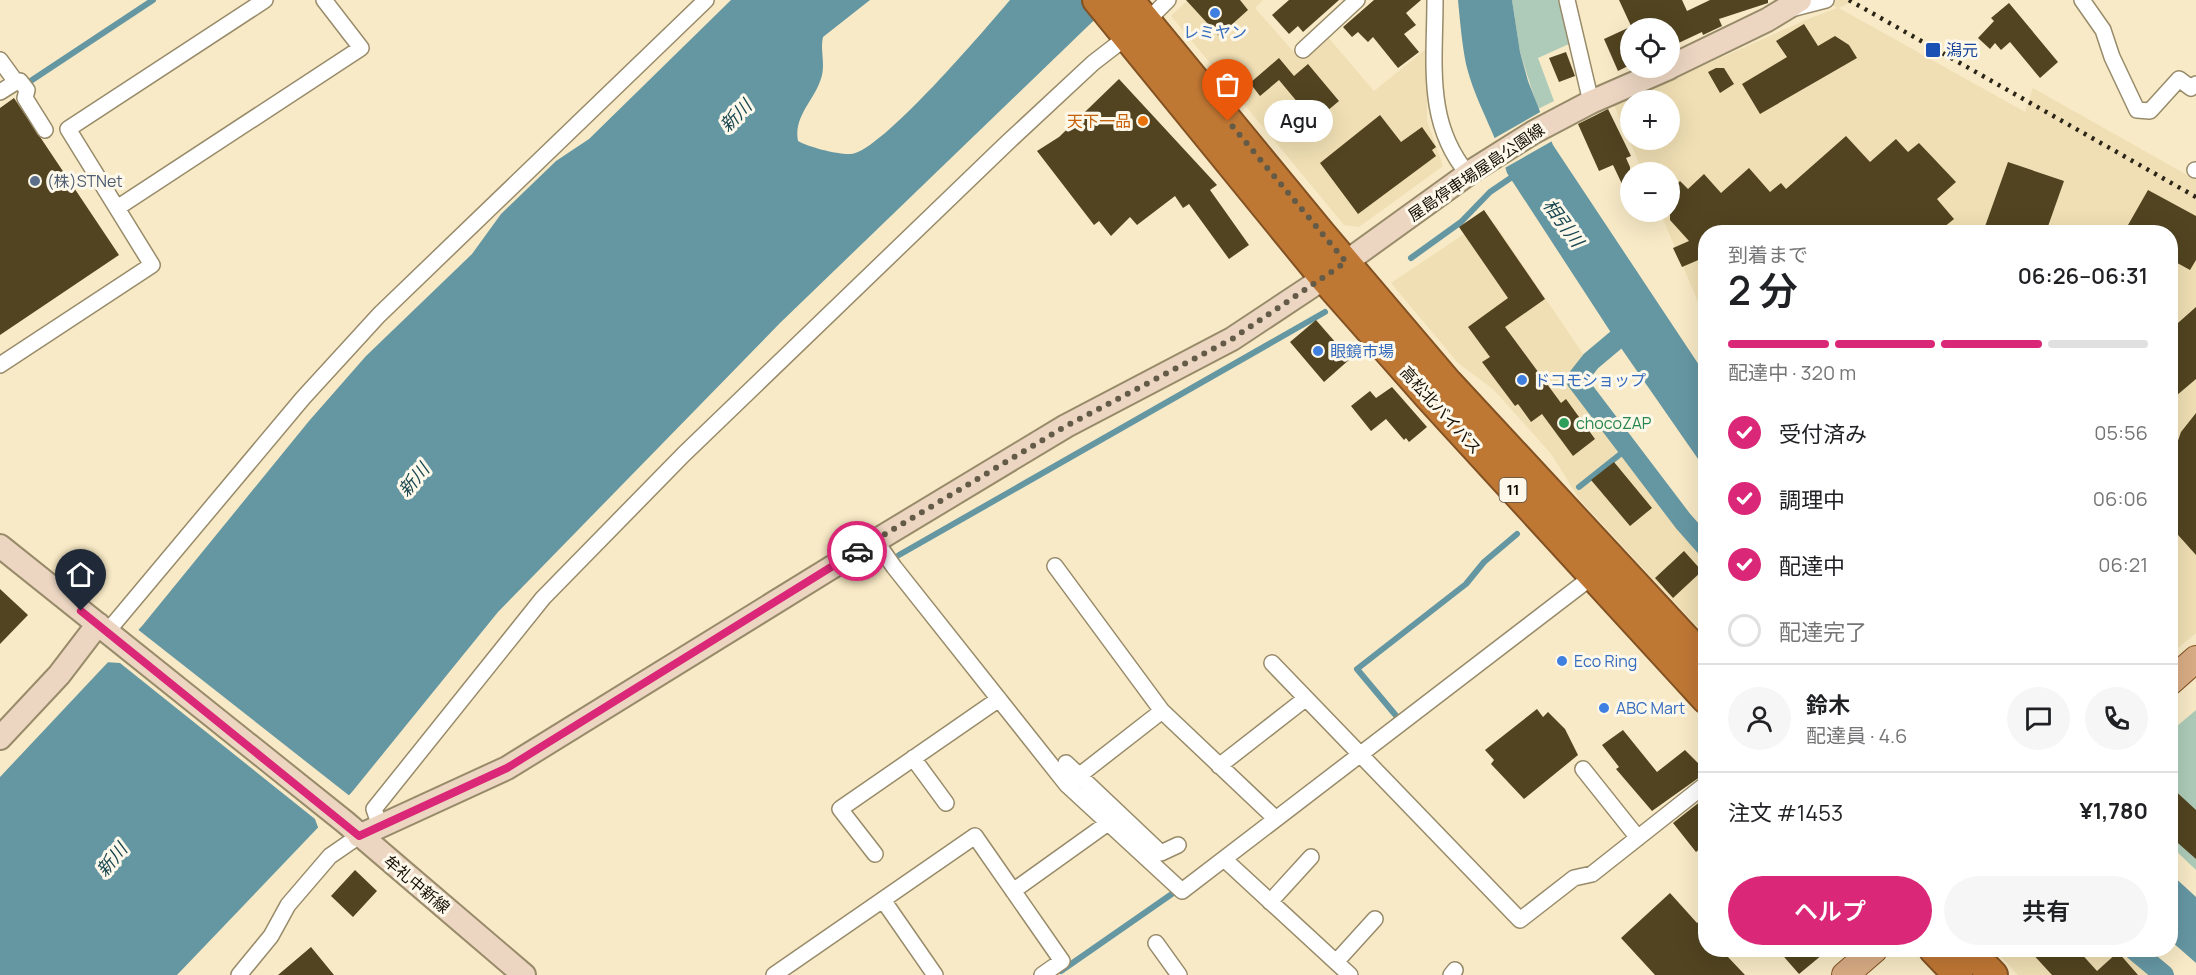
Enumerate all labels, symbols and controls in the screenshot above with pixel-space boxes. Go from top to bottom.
marker: レミヤン [1208,6,1222,20]
map controls [1620,18,1680,222]
button: locate [1620,18,1680,78]
place label: レミヤン [1183,21,1247,43]
place label: 潟元 [1946,39,1978,61]
marker: 潟元 [1924,41,1942,59]
pin [1202,59,1253,121]
icon: bag [1211,68,1244,101]
button: + [1620,90,1680,150]
water label: 新川 [714,93,758,137]
callout: Agu [1264,100,1333,142]
text: Agu [1280,107,1317,134]
place label: 天下一品 [1067,110,1131,132]
marker: 天下一品 [1136,114,1150,128]
street label: 屋島停車場屋島公園線 [1404,118,1548,226]
button: − [1620,162,1680,222]
place label: (株)STNet [47,170,123,192]
marker: (株)STNet [28,174,42,188]
water label: 相引川 [1538,194,1591,253]
text: 到着まで [1728,241,1808,268]
text: 06:26–06:31 [2018,261,2148,291]
text: 2 分 [1728,263,1798,317]
place label: 眼鏡市場 [1330,340,1394,362]
marker: 眼鏡市場 [1311,344,1325,358]
text: 配達中 · 320 m [1728,359,1856,386]
street label: 高松北バイパス [1395,361,1487,459]
place label: ドコモショップ [1534,369,1646,391]
marker: ドコモショップ [1515,373,1529,387]
place label: chocoZAP [1576,412,1652,434]
marker: chocoZAP [1557,416,1571,430]
icon: check [1728,416,1761,449]
text: 受付済み [1779,419,1867,449]
text: 05:56 [2094,419,2148,446]
water label: 新川 [392,456,435,501]
road number: 11 [1500,478,1526,502]
icon: check [1728,482,1761,515]
text: 調理中 [1779,485,1845,515]
text: 06:06 [2093,485,2148,512]
courier [827,521,887,581]
icon: car [841,535,874,568]
icon: check [1728,548,1761,581]
pin [55,549,106,611]
text: 配達中 [1779,551,1845,581]
text: 06:21 [2098,551,2148,578]
icon: home [64,558,97,591]
text: 配達完了 [1779,617,1867,647]
place label: Eco Ring [1574,650,1637,672]
marker: Eco Ring [1555,654,1569,668]
button: person [1728,687,1791,750]
button: chat [2007,687,2070,750]
button: phone [2085,687,2148,750]
text: 鈴木 [1806,690,1850,720]
place label: ABC Mart [1616,697,1685,719]
marker: ABC Mart [1597,701,1611,715]
text: 配達員 · 4.6 [1806,722,1907,749]
text: ¥1,780 [2079,796,2148,826]
text: 注文 #1453 [1728,798,1843,828]
water label: 新川 [91,836,133,881]
street label: 牟礼中新線 [379,850,455,918]
button: ヘルプ [1728,876,1932,945]
button: 共有 [1944,876,2148,945]

